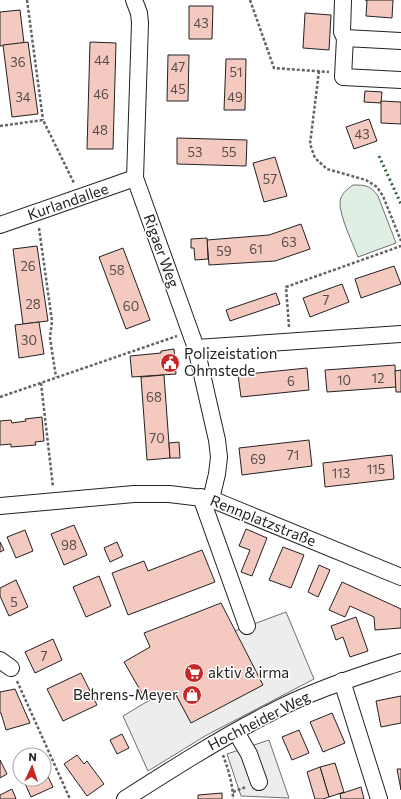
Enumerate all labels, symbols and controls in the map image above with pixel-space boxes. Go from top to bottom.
house number: 43 [193,15,209,31]
house number: 44 [94,52,110,68]
house number: 36 [10,54,26,70]
house number: 47 [171,59,185,75]
house number: 51 [229,64,243,80]
house number: 45 [170,81,186,97]
house number: 46 [93,86,109,102]
house number: 34 [15,89,31,105]
house number: 49 [227,89,243,105]
house number: 48 [92,122,108,138]
house number: 43 [354,126,370,142]
house number: 53 [188,144,202,160]
house number: 55 [222,144,236,160]
house number: 57 [263,171,277,187]
street label: Kurlandallee [25,179,111,223]
street label: Rigaer Weg [140,211,184,290]
house number: 63 [281,234,297,250]
house number: 61 [249,241,263,257]
house number: 59 [216,243,232,259]
house number: 26 [20,258,36,274]
house number: 58 [109,262,125,278]
house number: 7 [323,292,330,308]
house number: 28 [25,296,41,312]
house number: 60 [123,298,139,314]
house number: 30 [21,332,37,348]
place label: Polizeistation Ohmstede [184,344,277,379]
public building icon: Polizeistation Ohmstede [159,352,181,374]
house number: 12 [372,370,384,386]
house number: 10 [337,372,351,388]
house number: 6 [287,373,295,389]
house number: 68 [146,389,162,405]
house number: 70 [149,430,165,446]
house number: 71 [287,447,299,463]
house number: 69 [250,451,266,467]
house number: 115 [367,461,385,477]
house number: 113 [332,465,350,481]
street label: Rennplatzstraße [208,491,319,550]
house number: 98 [61,537,77,553]
house number: 5 [10,594,18,610]
house number: 7 [41,648,48,664]
supermarket icon: aktiv & irma [183,662,205,684]
place label: aktiv & irma [208,663,289,681]
shop icon: Behrens-Meyer [181,684,203,706]
place label: Behrens-Meyer [73,685,178,703]
street label: Hochheider Weg [204,687,313,754]
north arrow [12,747,52,787]
text: N [28,750,37,763]

